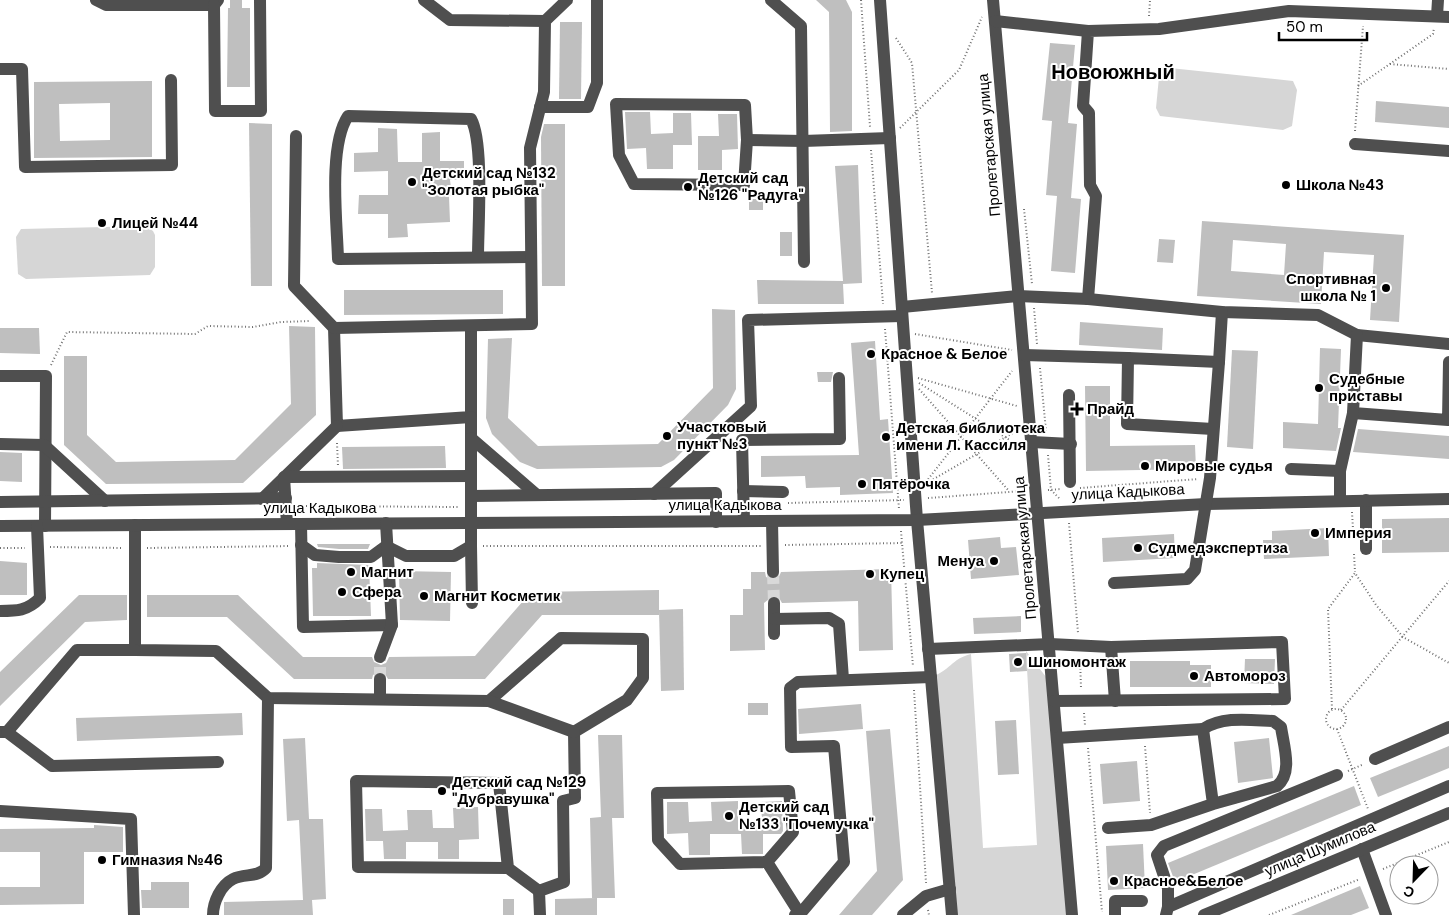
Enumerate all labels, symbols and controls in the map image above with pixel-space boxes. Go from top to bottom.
scale bar [1279,10,1366,42]
text: 50 m [1286,17,1323,37]
district label: Новоюжный [1051,59,1175,85]
street label: Пролетарская улица [973,72,1005,217]
place label: Детский сад №132 "Золотая рыбка" [422,163,556,200]
place label: Детский сад №126 "Радуга" [698,168,804,205]
place label: Школа №43 [1296,175,1384,195]
marker: Детский сад №132 "Золотая рыбка" [406,176,418,188]
marker: Школа №43 [1280,179,1292,191]
marker: Детский сад №126 "Радуга" [682,181,694,193]
place label: Лицей №44 [112,213,199,233]
marker: Лицей №44 [96,217,108,229]
place label: Спортивная школа № 1 [1286,269,1376,306]
marker: Спортивная школа № 1 [1380,282,1392,294]
place label: Красное & Белое [881,344,1007,364]
marker: Красное & Белое [865,348,877,360]
place label: Судебные приставы [1329,369,1405,406]
marker: Судебные приставы [1313,382,1325,394]
place label: Прайд [1087,399,1135,419]
marker: Прайд [1071,403,1083,415]
place label: Участковый пункт №3 [677,417,767,454]
place label: Детская библиотека имени Л. Кассиля [896,418,1046,455]
marker: Участковый пункт №3 [661,430,673,442]
marker: Детская библиотека имени Л. Кассиля [880,431,892,443]
place label: Мировые судья [1155,456,1273,476]
marker: Мировые судья [1139,460,1151,472]
place label: Пятёрочка [872,474,950,494]
street label: Пролетарская улица [1009,475,1041,620]
marker: Пятёрочка [856,478,868,490]
street label: улица Кадыкова [1071,479,1186,505]
street label: улица Кадыкова [668,495,782,515]
street label: улица Кадыкова [263,498,377,518]
place label: Империя [1325,523,1391,543]
marker: Империя [1309,527,1321,539]
place label: Судмедэкспертиза [1148,538,1288,558]
marker: Судмедэкспертиза [1132,542,1144,554]
place label: Менуа [938,551,985,571]
marker: Менуа [988,555,1000,567]
place label: Магнит [361,562,414,582]
place label: Купец [880,564,925,584]
marker: Магнит [345,566,357,578]
marker: Купец [864,568,876,580]
place label: Сфера [352,582,402,602]
marker: Сфера [336,586,348,598]
place label: Магнит Косметик [434,586,561,606]
marker: Магнит Косметик [418,590,430,602]
place label: Шиномонтаж [1028,652,1126,672]
marker: Шиномонтаж [1012,656,1024,668]
place label: Автомороз [1204,666,1286,686]
marker: Автомороз [1188,670,1200,682]
place label: Детский сад №129 "Дубравушка" [452,772,586,809]
marker: Детский сад №129 "Дубравушка" [436,785,448,797]
place label: Детский сад №133 "Почемучка" [739,797,874,834]
marker: Детский сад №133 "Почемучка" [723,810,735,822]
street label: улица Шумилова [1262,816,1379,881]
place label: Гимназия №46 [112,850,223,870]
marker: Гимназия №46 [96,854,108,866]
north arrow [1389,855,1439,905]
place label: Красное&Белое [1124,871,1243,891]
marker: Красное&Белое [1108,875,1120,887]
text: С [1401,882,1417,902]

